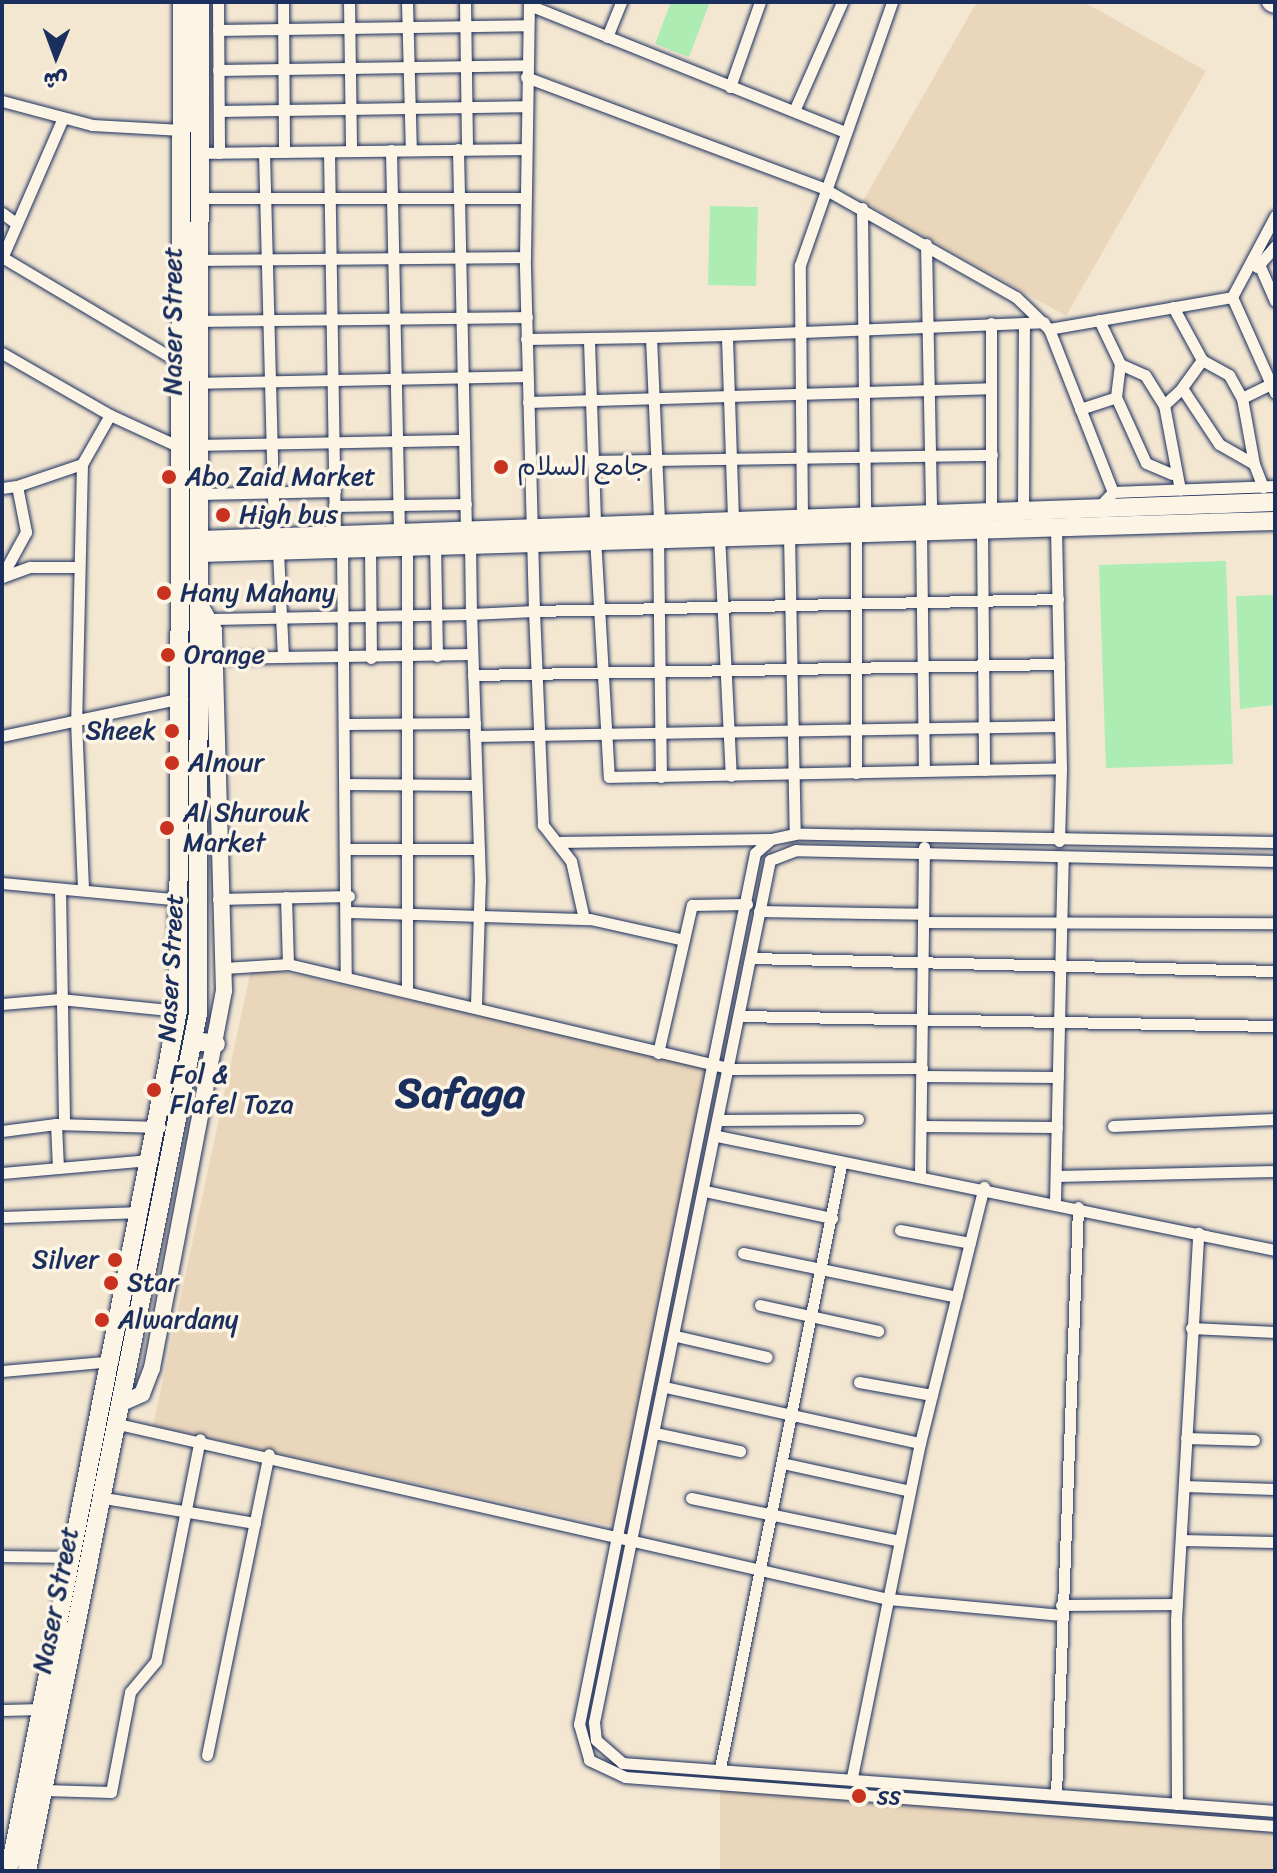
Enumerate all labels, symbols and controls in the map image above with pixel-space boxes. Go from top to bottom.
north arrow [16,16,96,96]
text: ش [43,61,68,100]
street label: Naser Street [157,246,189,396]
place label: جامع السلام [517,451,649,483]
marker: جامع السلام [492,458,510,476]
place label: Abo Zaid Market [185,461,374,493]
marker: Abo Zaid Market [160,468,178,486]
place label: High bus [239,499,338,531]
marker: High bus [214,506,232,524]
place label: Hany Mahany [180,577,334,609]
marker: Hany Mahany [155,584,173,602]
place label: Orange [184,639,265,671]
marker: Orange [159,646,177,664]
place label: Sheek [86,715,156,747]
marker: Sheek [163,722,181,740]
place label: Alnour [188,747,264,779]
marker: Alnour [163,754,181,772]
place label: Al Shurouk Market [183,797,310,858]
marker: Al Shurouk Market [158,819,176,837]
street label: Naser Street [152,893,190,1043]
place label: Fol & Flafel Toza [170,1059,294,1120]
district label: Safaga [395,1068,525,1118]
marker: Fol & Flafel Toza [145,1081,163,1099]
place label: Silver [32,1244,99,1276]
marker: Silver [106,1251,124,1269]
place label: Star [127,1267,178,1299]
marker: Star [102,1274,120,1292]
place label: Alwardany [118,1304,238,1336]
marker: Alwardany [93,1311,111,1329]
street label: Naser Street [26,1524,86,1676]
place label: ss [877,1780,901,1812]
marker: ss [848,1785,870,1807]

